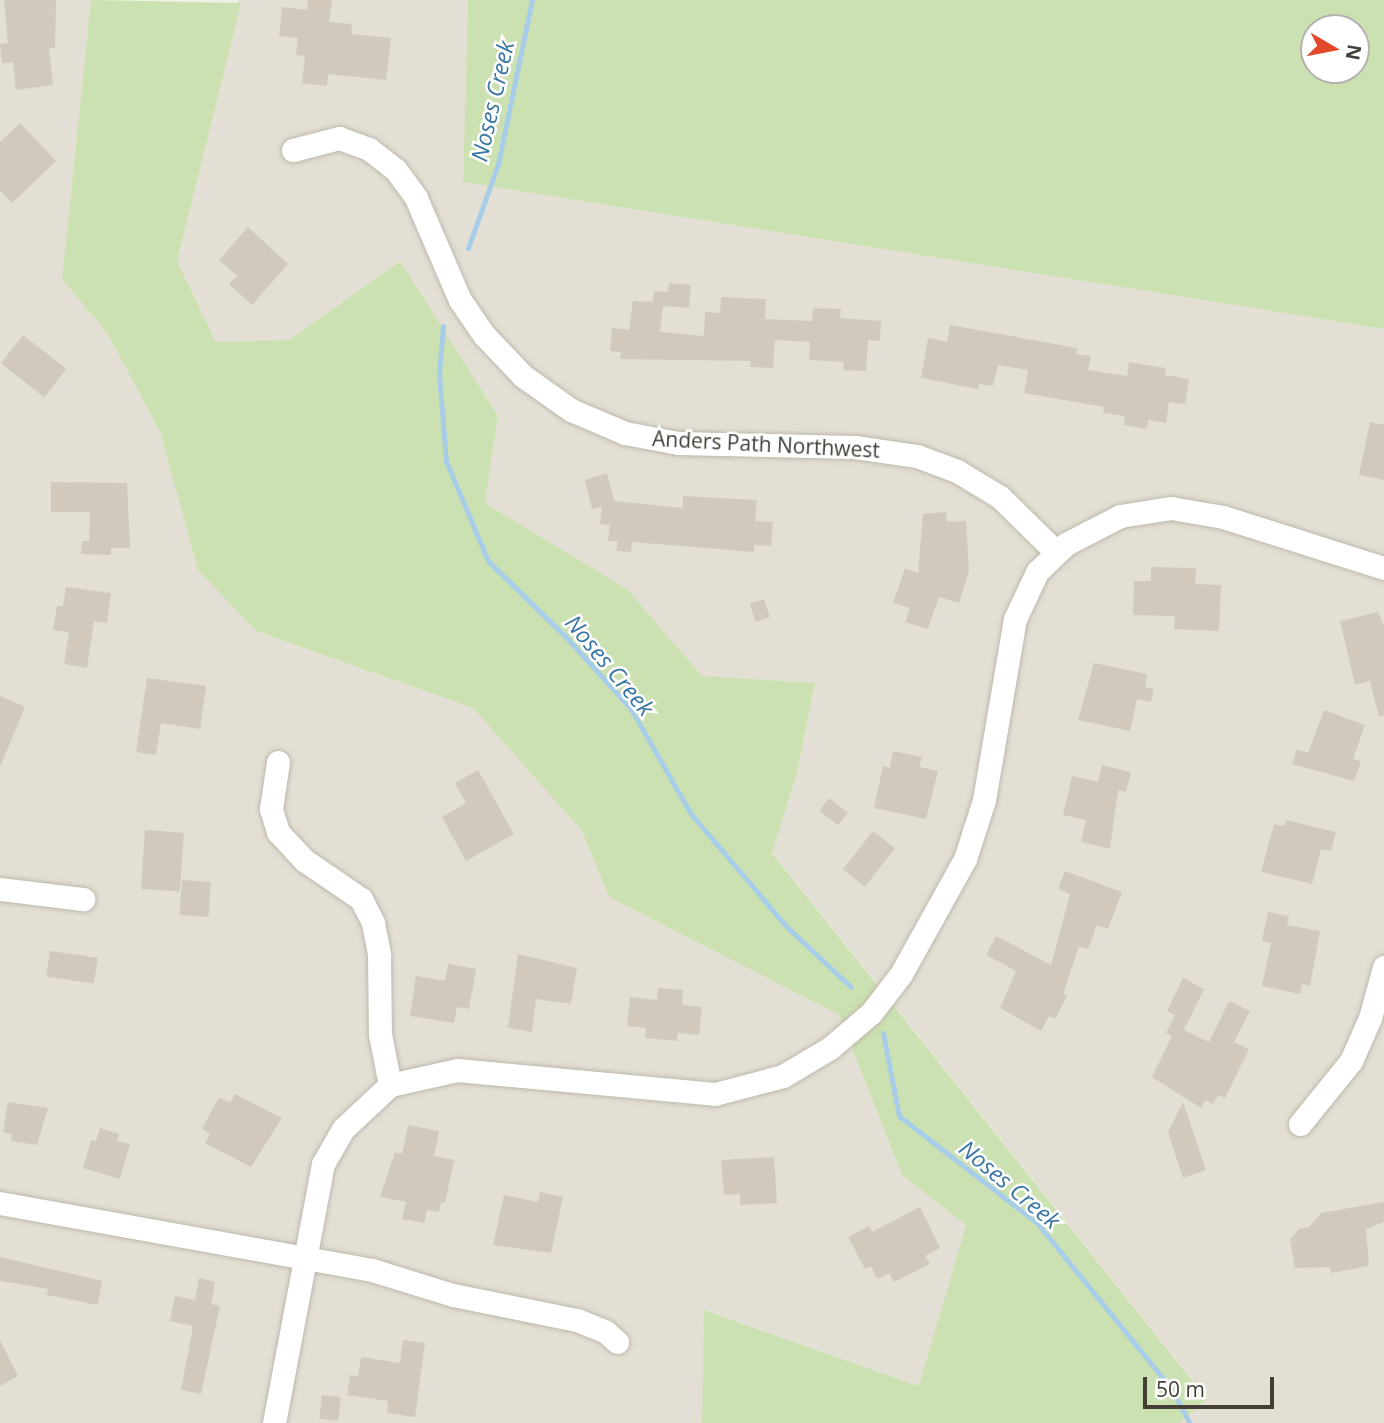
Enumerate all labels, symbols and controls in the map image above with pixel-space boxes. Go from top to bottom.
north arrow [1300,14,1370,84]
water label: Noses Creek [465,38,519,164]
text: N [1340,42,1368,62]
street label: Anders Path Northwest [652,425,880,463]
water label: Noses Creek [560,609,660,721]
water label: Noses Creek [954,1134,1066,1234]
scale bar [1146,1364,1277,1408]
text: 50 m [1156,1375,1205,1403]

